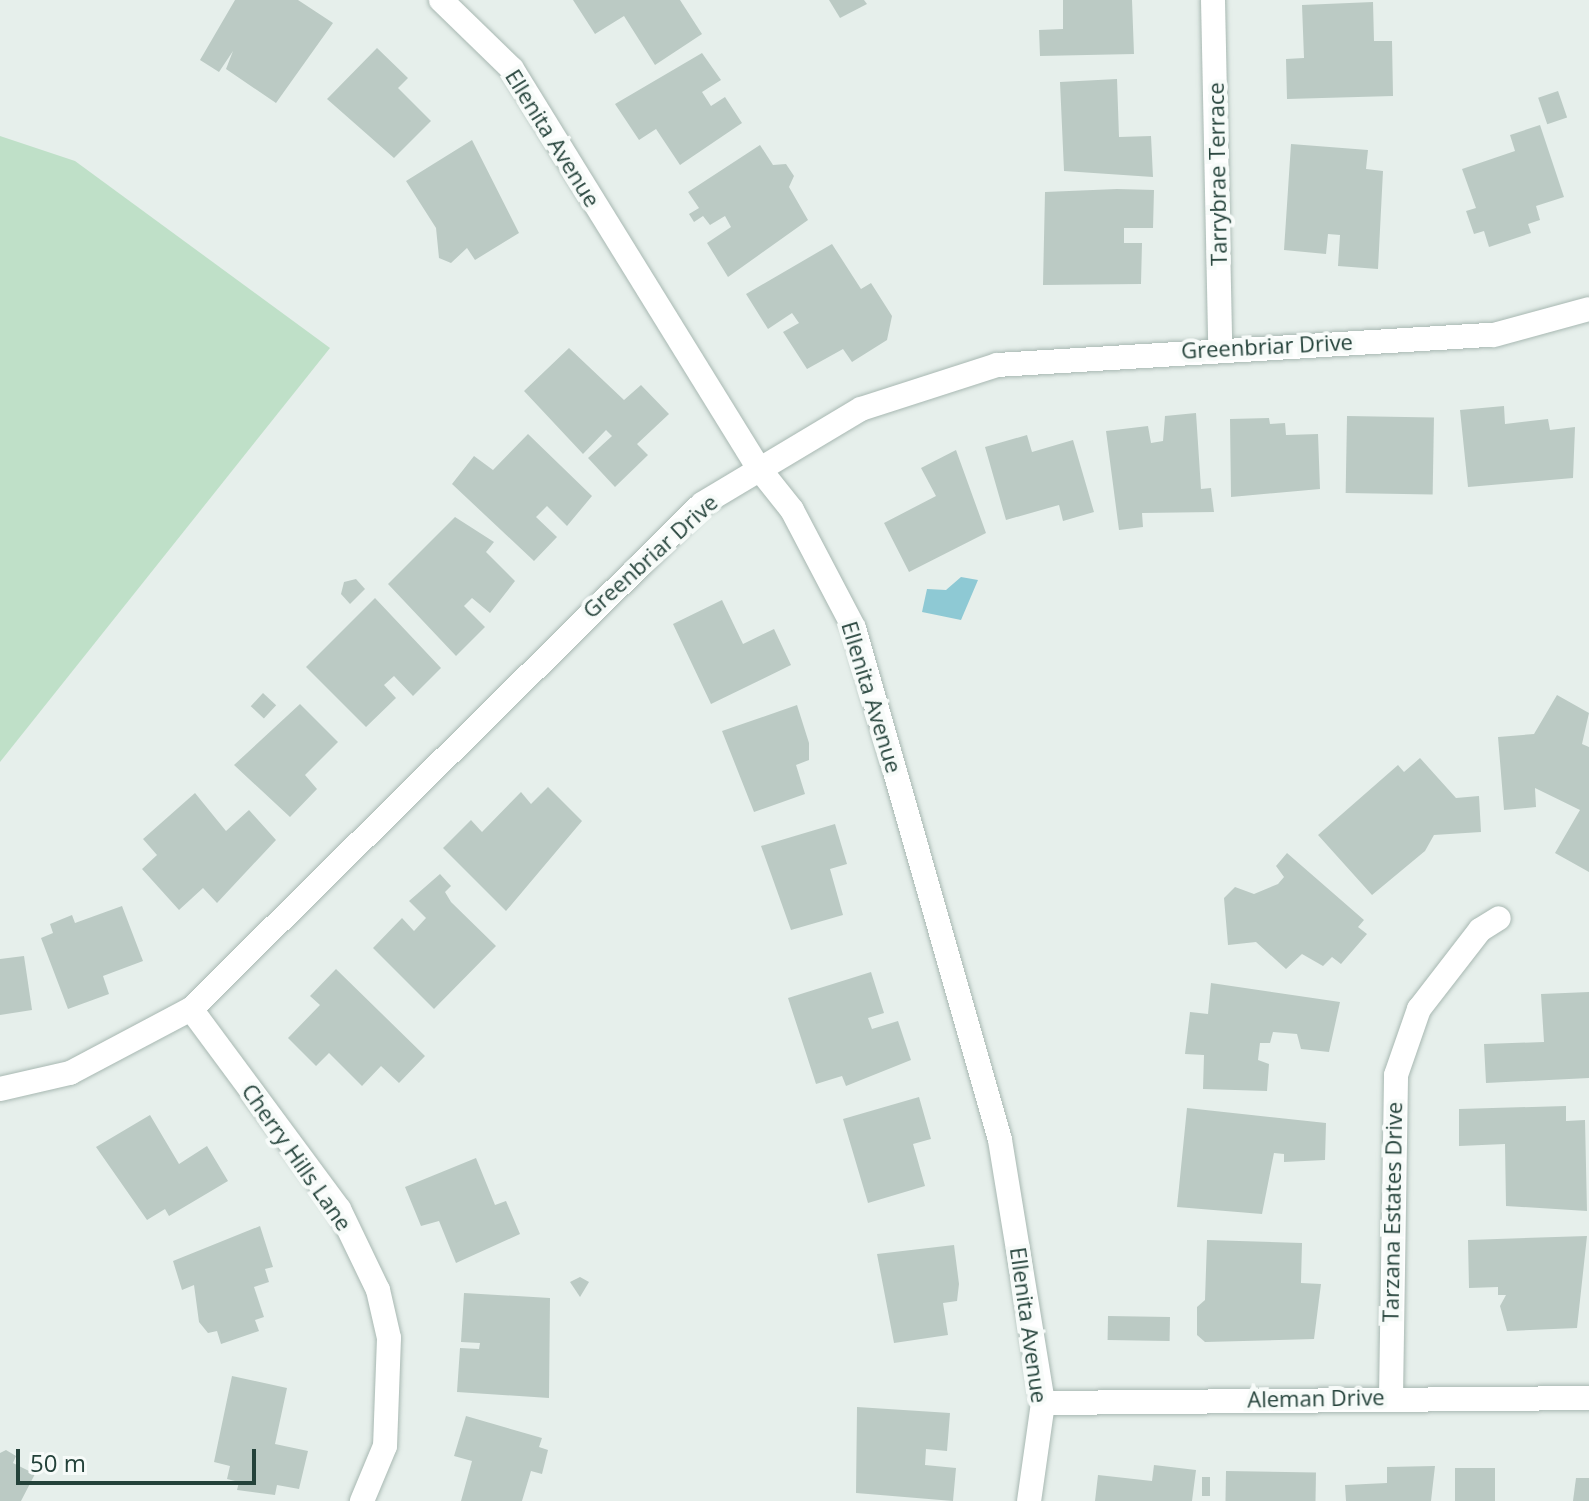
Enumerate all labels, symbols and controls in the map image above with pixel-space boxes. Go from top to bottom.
street label: Ellenita Avenue [500,64,606,212]
street label: Tarrybrae Terrace [1202,82,1232,266]
street label: Greenbriar Drive [1180,328,1354,364]
street label: Greenbriar Drive [577,489,723,623]
street label: Ellenita Avenue [836,618,908,776]
street label: Cherry Hills Lane [237,1079,357,1235]
street label: Tarzana Estates Drive [1377,1102,1407,1322]
street label: Ellenita Avenue [1005,1245,1053,1405]
street label: Aleman Drive [1247,1384,1385,1412]
scale bar [20,1433,260,1483]
text: 50 m [30,1446,86,1479]

